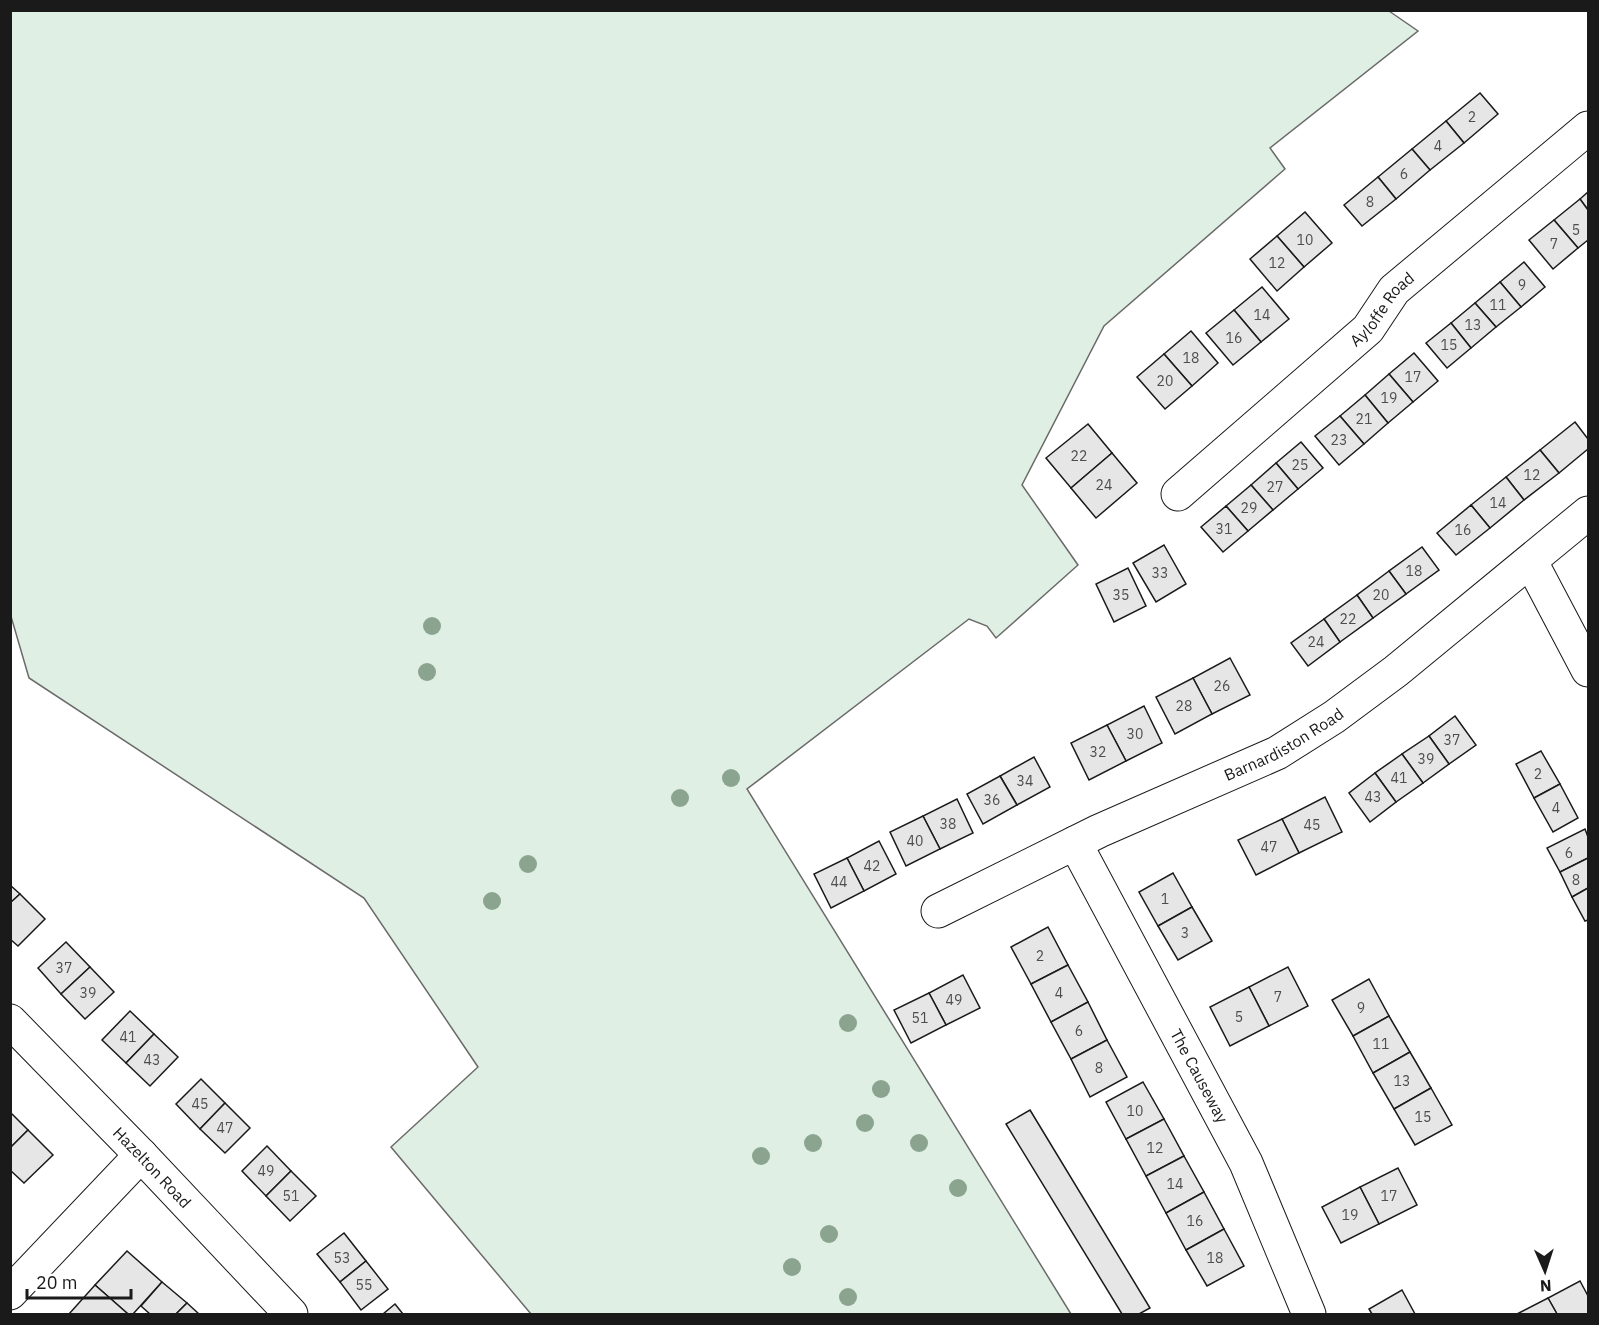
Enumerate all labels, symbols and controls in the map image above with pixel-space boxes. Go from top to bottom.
house number: 2 [1468,108,1476,126]
house number: 4 [1434,137,1442,155]
house number: 6 [1400,165,1408,183]
house number: 8 [1366,193,1374,211]
house number: 5 [1572,221,1580,239]
house number: 10 [1297,231,1313,249]
house number: 7 [1550,235,1558,253]
house number: 12 [1269,254,1285,272]
street label: Ayloffe Road [1345,268,1418,350]
house number: 9 [1518,276,1526,294]
house number: 11 [1490,296,1506,314]
house number: 14 [1254,306,1270,324]
house number: 13 [1465,316,1481,334]
house number: 16 [1226,329,1242,347]
house number: 15 [1441,336,1457,354]
house number: 18 [1183,349,1199,367]
house number: 17 [1405,368,1421,386]
house number: 20 [1157,372,1173,390]
house number: 19 [1381,389,1397,407]
house number: 21 [1356,410,1372,428]
house number: 23 [1331,431,1347,449]
house number: 22 [1071,447,1087,465]
house number: 25 [1292,456,1308,474]
house number: 12 [1524,466,1540,484]
house number: 24 [1096,476,1112,494]
house number: 27 [1267,478,1283,496]
house number: 14 [1490,494,1506,512]
house number: 29 [1241,499,1257,517]
house number: 31 [1216,520,1232,538]
house number: 16 [1455,521,1471,539]
house number: 18 [1406,562,1422,580]
house number: 33 [1152,564,1168,582]
house number: 35 [1113,586,1129,604]
house number: 20 [1373,586,1389,604]
house number: 22 [1340,610,1356,628]
house number: 24 [1308,633,1324,651]
house number: 26 [1214,677,1230,695]
house number: 28 [1176,697,1192,715]
street label: Barnardiston Road [1221,703,1347,785]
house number: 30 [1127,725,1143,743]
house number: 37 [1444,731,1460,749]
house number: 32 [1090,743,1106,761]
house number: 39 [1418,750,1434,768]
house number: 2 [1534,765,1542,783]
house number: 41 [1391,769,1407,787]
house number: 34 [1017,772,1033,790]
house number: 43 [1365,788,1381,806]
house number: 36 [984,791,1000,809]
house number: 4 [1552,799,1560,817]
house number: 38 [940,815,956,833]
house number: 45 [1304,816,1320,834]
house number: 40 [907,832,923,850]
house number: 47 [1261,838,1277,856]
house number: 6 [1565,844,1573,862]
house number: 42 [864,857,880,875]
house number: 8 [1572,871,1580,889]
house number: 44 [831,873,847,891]
house number: 1 [1161,890,1169,908]
house number: 3 [1181,924,1189,942]
house number: 2 [1036,947,1044,965]
house number: 37 [56,959,72,977]
house number: 39 [80,984,96,1002]
house number: 4 [1055,984,1063,1002]
house number: 7 [1274,988,1282,1006]
house number: 49 [946,991,962,1009]
house number: 9 [1357,999,1365,1017]
house number: 5 [1235,1008,1243,1026]
house number: 51 [912,1009,928,1027]
house number: 6 [1075,1022,1083,1040]
street label: The Causeway [1166,1025,1233,1126]
house number: 41 [120,1028,136,1046]
house number: 11 [1373,1035,1389,1053]
house number: 43 [144,1051,160,1069]
house number: 8 [1095,1059,1103,1077]
house number: 13 [1394,1072,1410,1090]
house number: 45 [192,1095,208,1113]
house number: 10 [1127,1102,1143,1120]
house number: 15 [1415,1108,1431,1126]
house number: 47 [217,1119,233,1137]
street label: Hazelton Road [109,1123,195,1212]
house number: 12 [1147,1139,1163,1157]
house number: 49 [258,1162,274,1180]
house number: 14 [1167,1175,1183,1193]
house number: 51 [283,1187,299,1205]
house number: 17 [1381,1187,1397,1205]
house number: 19 [1342,1206,1358,1224]
house number: 16 [1187,1212,1203,1230]
north arrow [1515,1241,1575,1301]
house number: 53 [334,1249,350,1267]
house number: 18 [1207,1249,1223,1267]
scale bar [27,1262,130,1300]
text: 20 m [36,1271,78,1294]
house number: 55 [356,1276,372,1294]
text: N [1539,1276,1552,1296]

